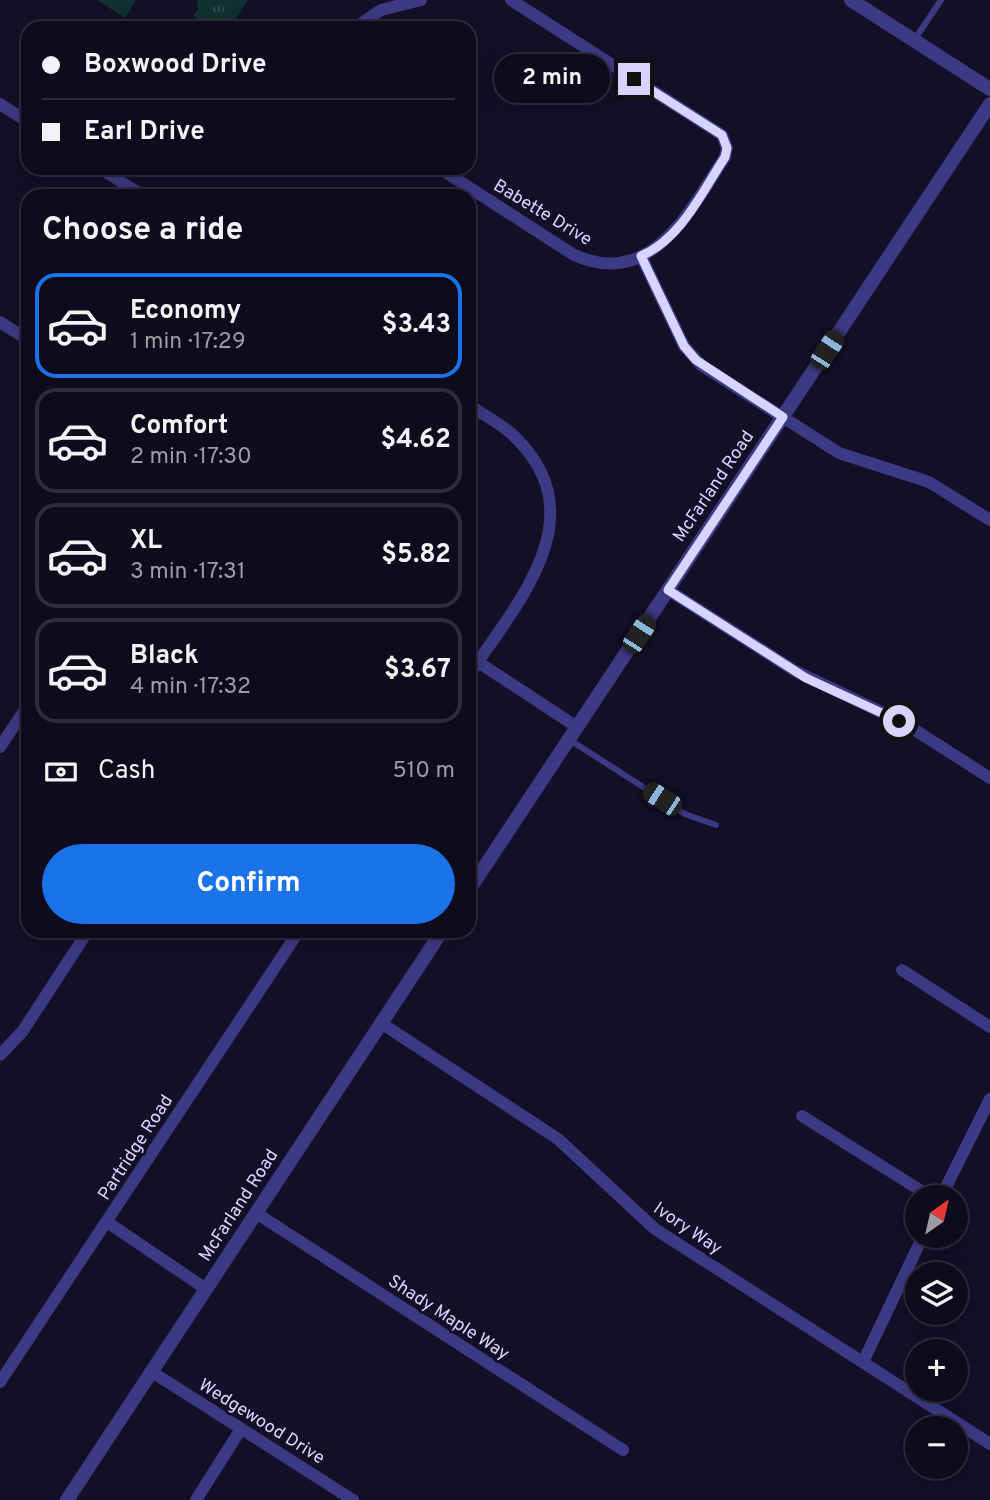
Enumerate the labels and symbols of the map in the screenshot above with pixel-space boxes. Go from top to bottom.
callout: 2 min [494,55,610,104]
route end [618,63,650,95]
street label: Babette Drive [489,175,596,252]
car [807,327,848,373]
street label: McFarland Road [668,427,760,547]
car [619,611,660,657]
route start [883,705,915,737]
car [639,779,686,819]
street label: Partridge Road [94,1091,179,1205]
street label: McFarland Road [194,1145,284,1266]
north arrow [905,1185,968,1248]
street label: Ivory Way [648,1198,726,1261]
street label: Shady Maple Way [383,1270,513,1366]
street label: Wedgewood Drive [194,1374,329,1470]

